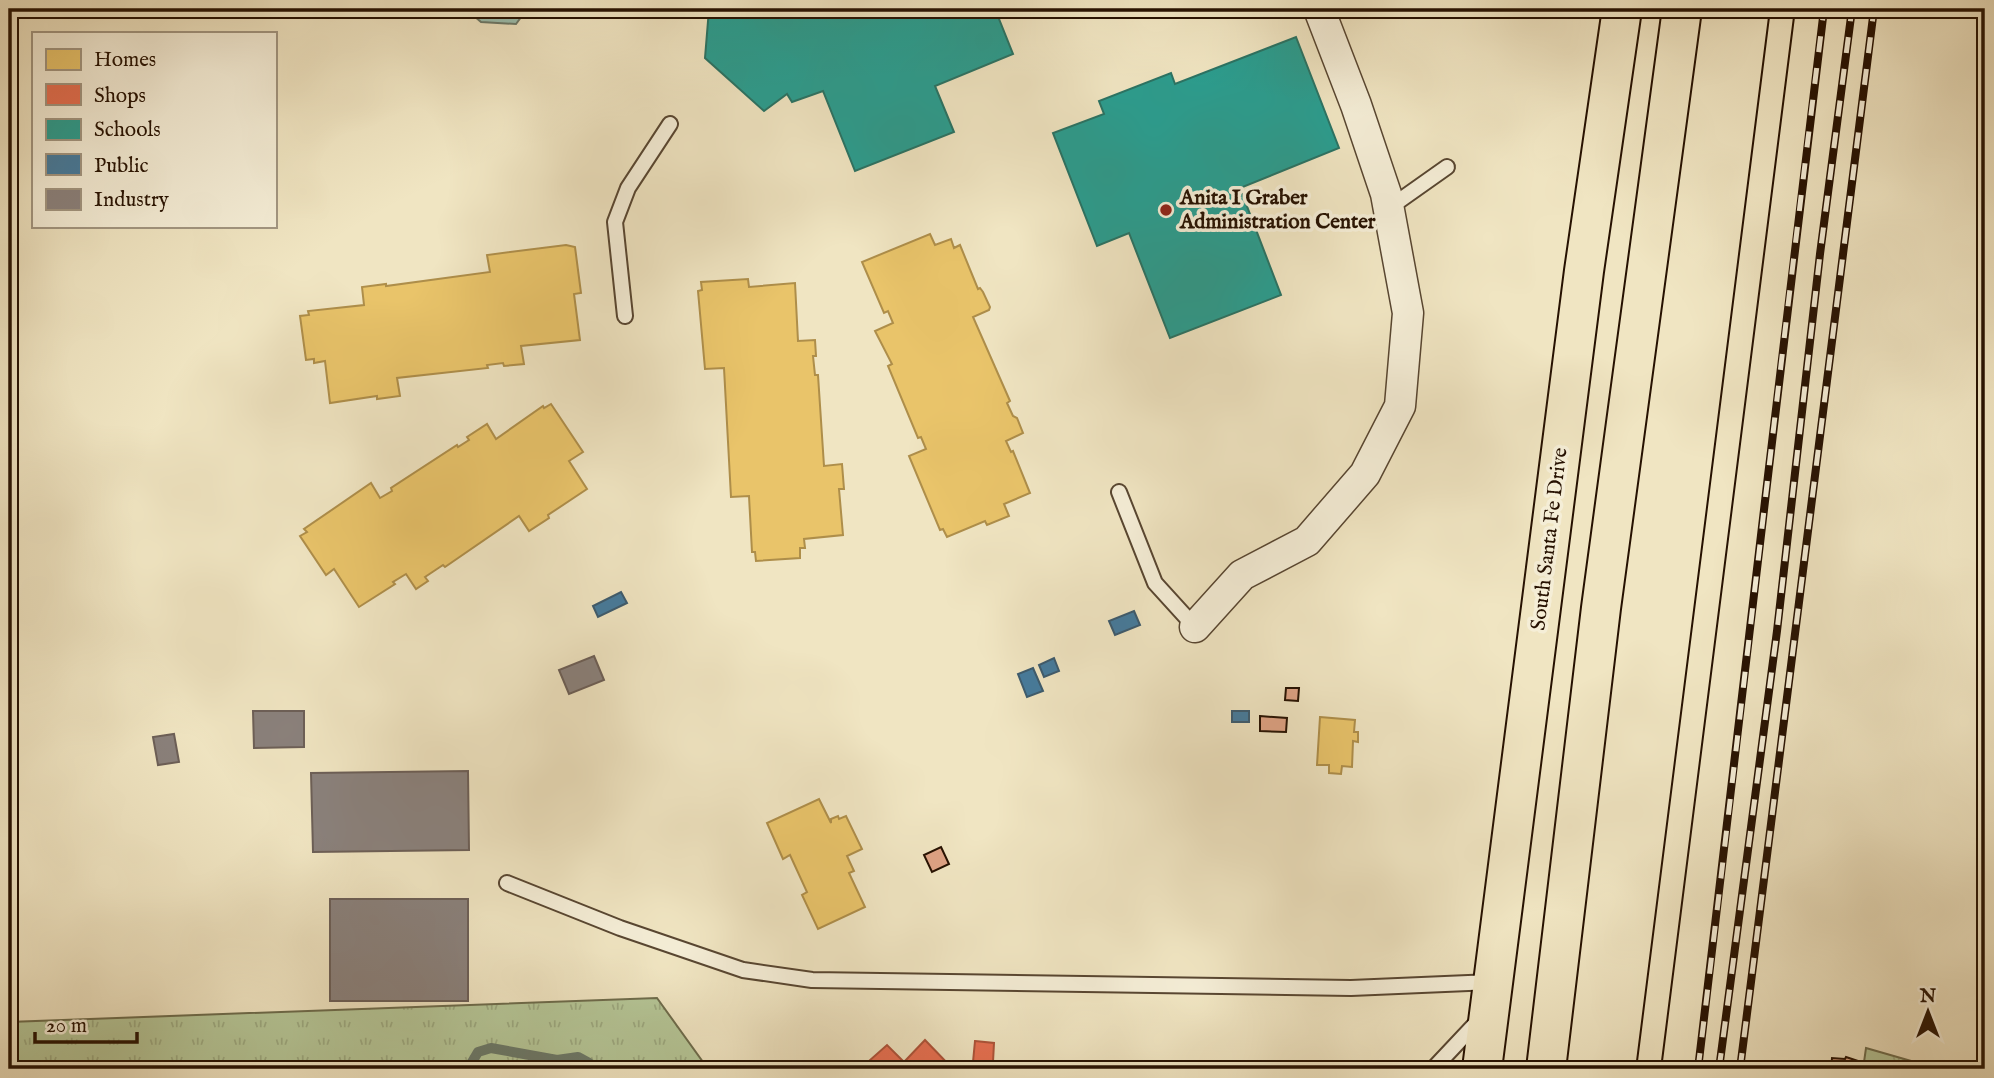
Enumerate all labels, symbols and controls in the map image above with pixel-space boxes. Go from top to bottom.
legend [32,32,276,228]
text: Homes [94,47,156,74]
text: Shops [94,83,146,110]
text: Schools [94,117,161,144]
text: Public [94,153,148,180]
place label: Anita I Graber Administration Center [1179,185,1376,236]
text: Industry [94,187,170,214]
marker: Anita I Graber Administration Center [1158,202,1174,218]
street label: South Santa Fe Drive [1525,446,1575,632]
north arrow [1892,976,1962,1046]
text: N [1919,985,1937,1009]
scale bar [35,1001,136,1045]
text: 20 m [46,1013,87,1040]

